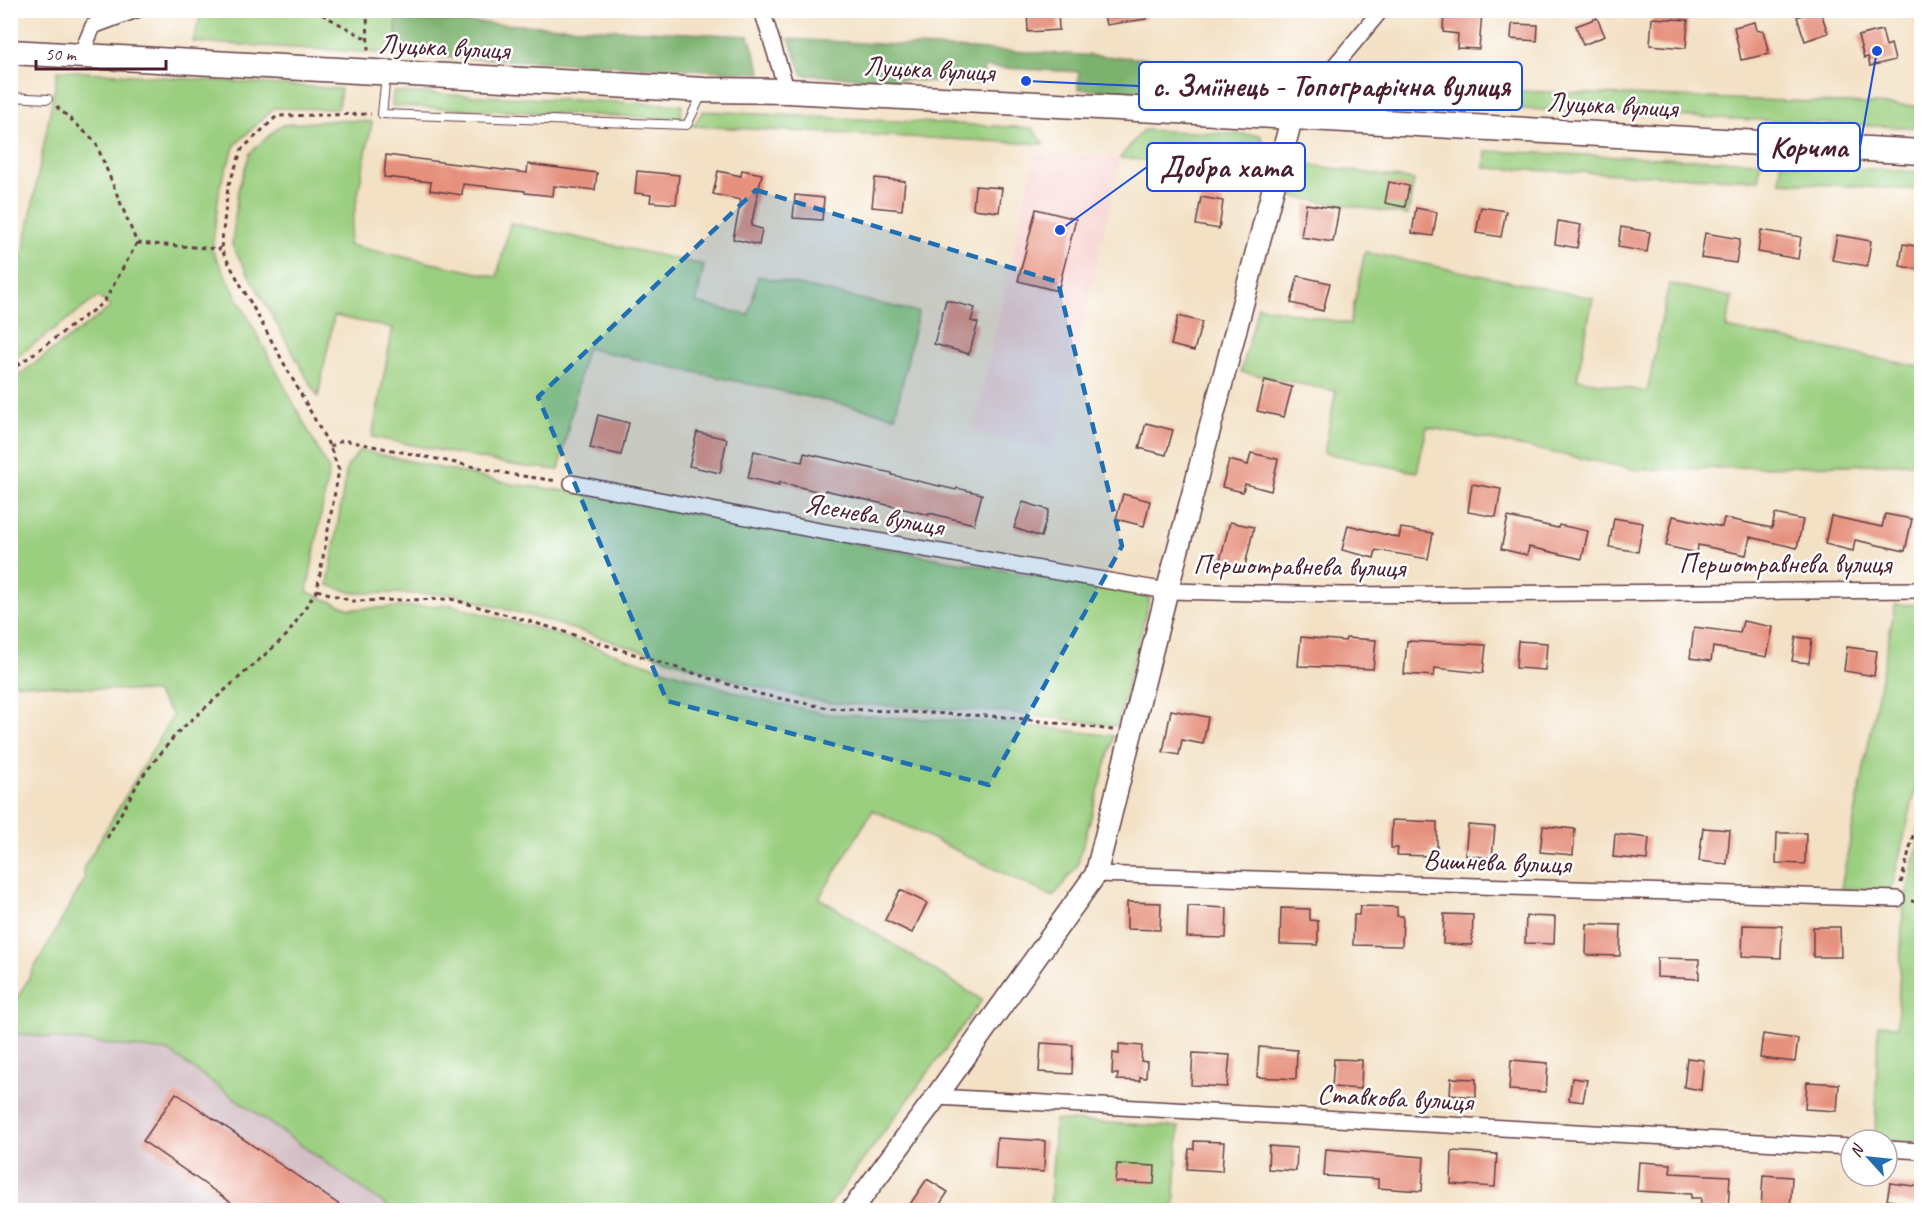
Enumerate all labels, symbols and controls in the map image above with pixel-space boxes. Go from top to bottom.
street label: Луцька вулиця [378,26,512,68]
scale bar [36,33,166,71]
text: 50 m [45,43,78,65]
street label: Луцька вулиця [863,48,997,90]
callout: с. Зміїнець - Топографічна вулиця [1139,62,1522,110]
text: с. Зміїнець - Топографічна вулиця [1152,67,1512,106]
street label: Луцька вулиця [1546,84,1680,126]
callout: Корчма [1758,123,1860,171]
text: Корчма [1770,128,1850,166]
callout: Добра хата [1147,143,1305,191]
text: Добра хата [1160,148,1295,186]
street label: Ясенева вулиця [802,485,949,544]
street label: Першотравнева вулиця [1193,546,1407,585]
street label: Першотравнева вулиця [1679,546,1893,581]
street label: Вишнева вулиця [1423,841,1574,882]
street label: Ставкова вулиця [1316,1076,1476,1119]
north arrow [1839,1128,1899,1188]
text: N [1845,1140,1869,1161]

